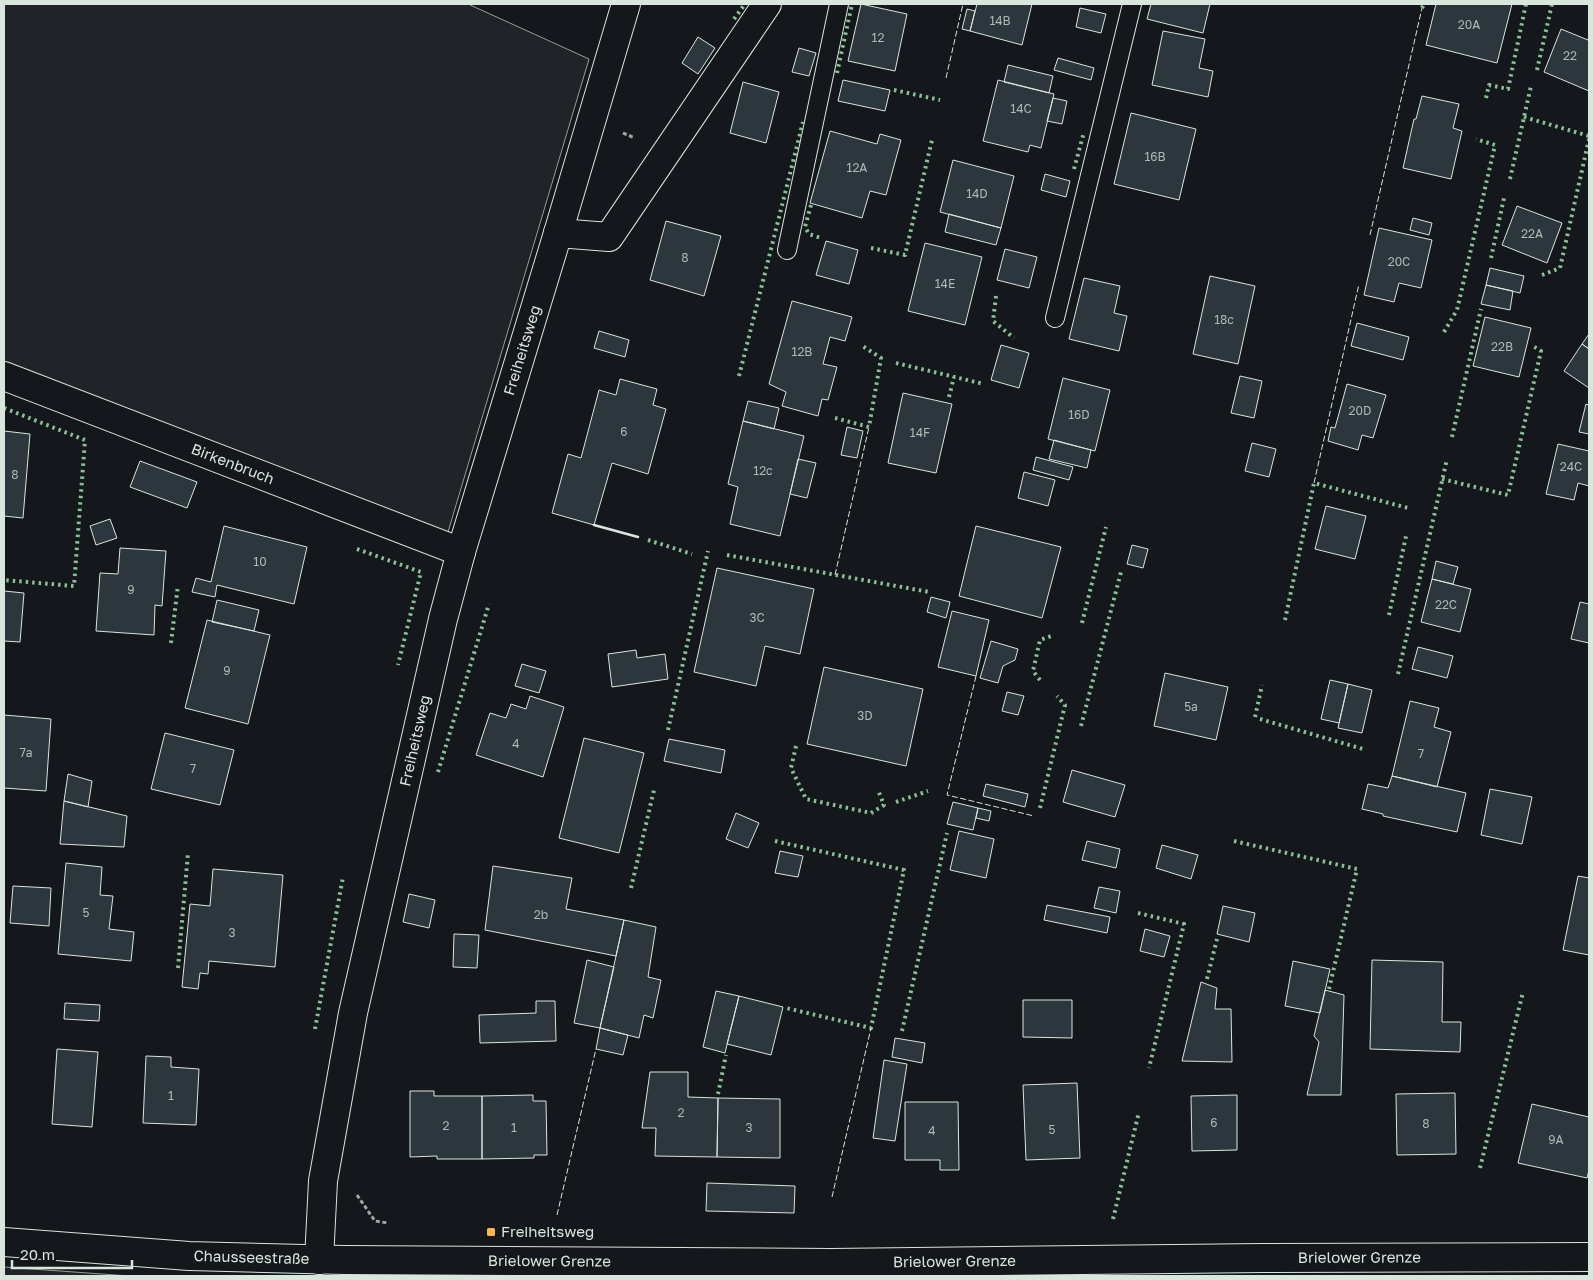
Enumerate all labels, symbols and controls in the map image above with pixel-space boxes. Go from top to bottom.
house number: 14B [989,13,1011,28]
house number: 20A [1458,17,1480,32]
house number: 12 [872,30,884,45]
house number: 22 [1563,48,1577,63]
house number: 14C [1010,101,1032,116]
house number: 16B [1144,149,1166,164]
house number: 12A [847,160,867,175]
house number: 14D [966,186,988,201]
house number: 22A [1521,226,1543,241]
house number: 8 [681,250,689,265]
house number: 20C [1388,254,1410,269]
house number: 14E [935,276,955,291]
street label: Freiheitsweg [499,303,544,397]
house number: 18c [1214,312,1234,327]
house number: 22B [1491,339,1513,354]
house number: 12B [792,344,812,359]
house number: 20D [1349,403,1371,418]
house number: 16D [1068,407,1090,422]
house number: 6 [620,424,628,439]
house number: 14F [910,425,930,440]
street label: Birkenbruch [189,439,277,487]
house number: 24C [1560,459,1582,474]
house number: 12c [753,463,773,478]
house number: 8 [11,467,19,482]
house number: 10 [253,554,267,569]
house number: 9 [127,582,135,597]
house number: 22C [1435,597,1457,612]
house number: 3C [749,610,765,625]
house number: 9 [223,663,231,678]
street label: Freiheitsweg [395,693,433,788]
house number: 5a [1184,699,1198,714]
house number: 3D [857,708,873,723]
house number: 4 [512,736,520,751]
house number: 7a [19,745,33,760]
house number: 7 [1418,746,1424,761]
house number: 7 [190,761,196,776]
house number: 5 [83,905,90,920]
house number: 2b [534,907,548,922]
house number: 3 [228,925,236,940]
house number: 1 [168,1088,174,1103]
house number: 2 [678,1105,685,1120]
house number: 6 [1210,1115,1218,1130]
house number: 8 [1422,1116,1430,1131]
house number: 2 [443,1118,450,1133]
house number: 1 [511,1120,517,1135]
house number: 3 [745,1120,753,1135]
house number: 5 [1049,1122,1056,1137]
house number: 4 [928,1123,936,1138]
house number: 9A [1548,1132,1564,1147]
place label: Freiheitsweg [501,1222,594,1240]
marker: Freiheitsweg [485,1226,497,1238]
scale bar [12,1238,132,1270]
text: 20 m [20,1245,55,1263]
street label: Chausseestraße [193,1246,310,1267]
street label: Brielower Grenze [1298,1248,1421,1266]
street label: Brielower Grenze [488,1251,611,1270]
street label: Brielower Grenze [893,1251,1016,1270]

